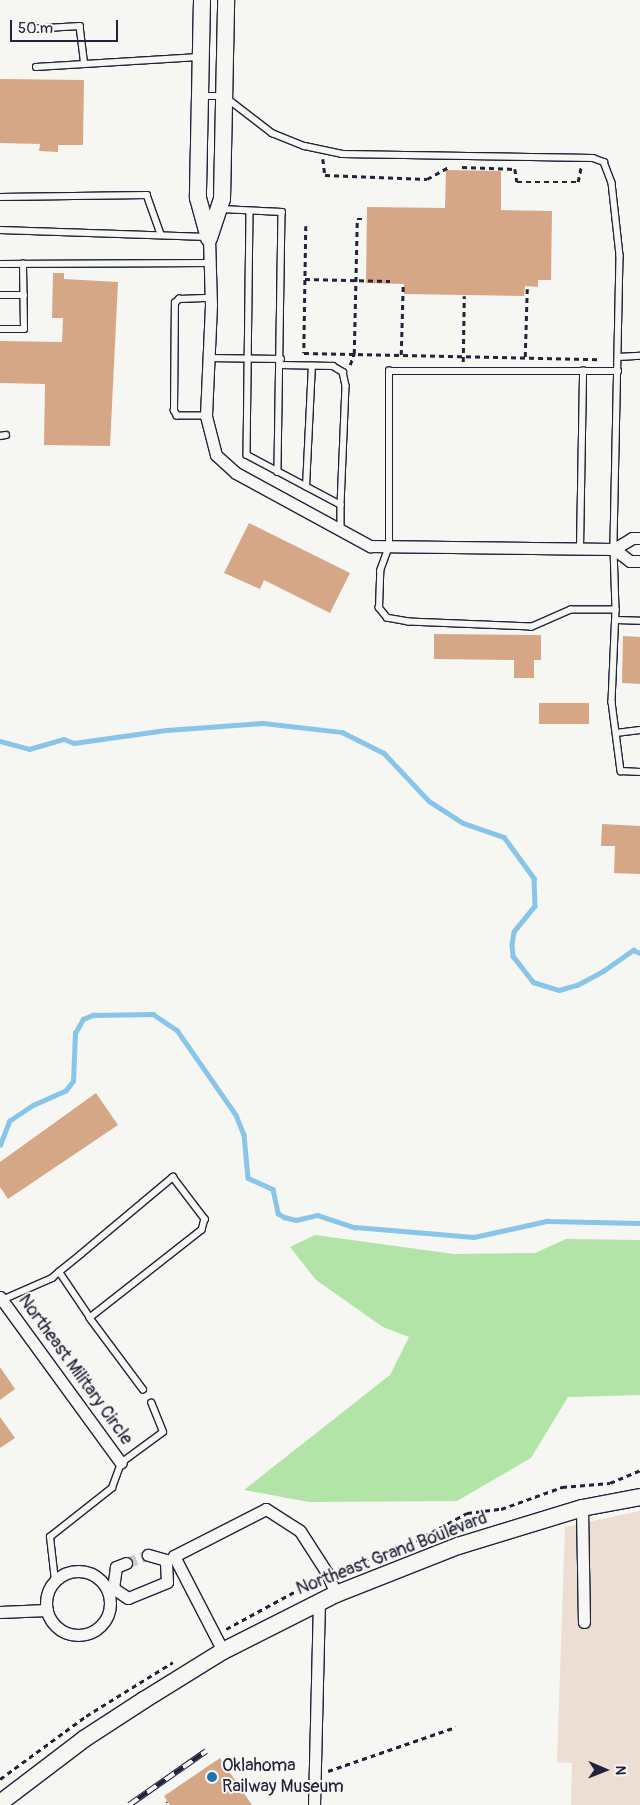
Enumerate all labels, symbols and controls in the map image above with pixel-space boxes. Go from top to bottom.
scale bar [12,10,120,42]
text: 50 m [18,19,53,38]
street label: Northeast Military Circle [13,1291,137,1449]
street label: Northeast Grand Boulevard [293,1508,491,1600]
north arrow [580,1745,630,1795]
place label: Oklahoma Railway Museum [222,1756,344,1798]
text: N [612,1765,629,1775]
marker: Oklahoma Railway Museum [206,1771,218,1783]

